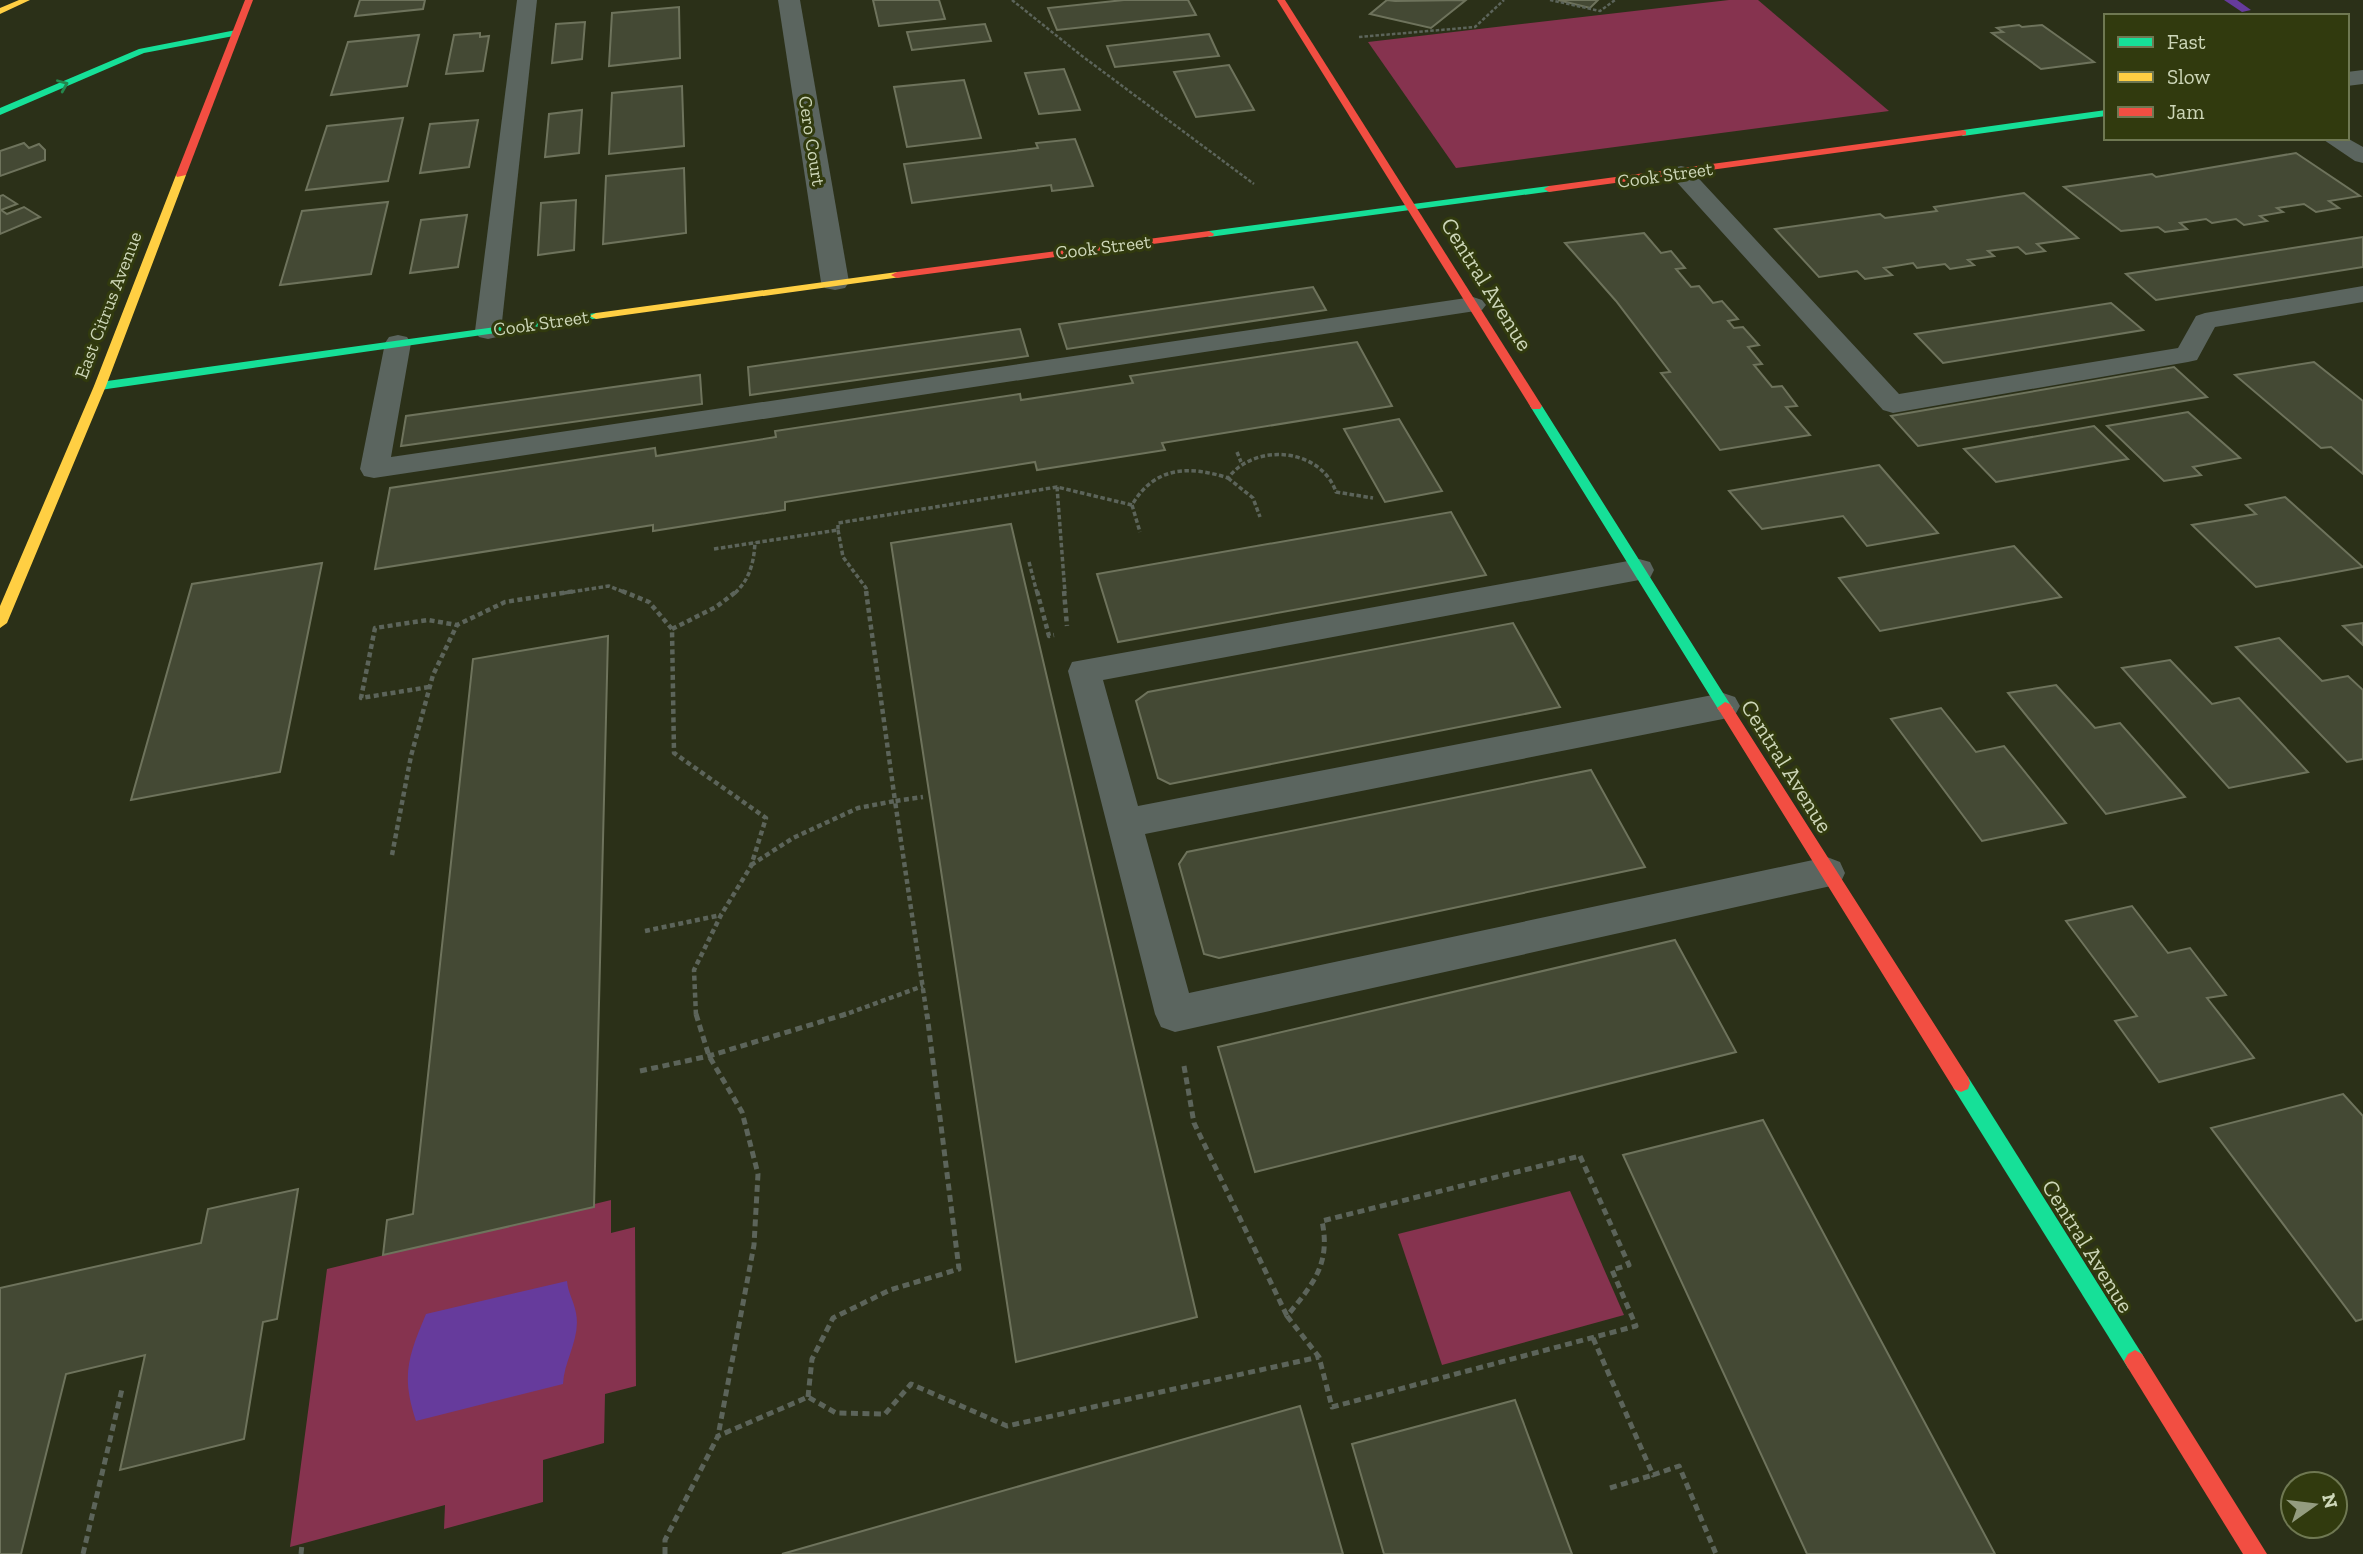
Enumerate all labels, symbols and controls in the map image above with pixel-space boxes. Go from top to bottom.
legend [2104,14,2349,140]
text: Fast [2167,29,2206,54]
text: Slow [2167,64,2210,89]
one-way arrow [55,79,68,93]
street label: Cero Court [794,94,830,188]
text: Jam [2167,99,2204,124]
street label: Cook Street [1616,157,1714,193]
street label: Central Avenue [1435,212,1539,356]
street label: East Citrus Avenue [69,228,147,382]
street label: Cook Street [1054,230,1152,264]
street label: Cook Street [492,305,590,341]
street label: Central Avenue [1735,694,1839,838]
street label: Central Avenue [2036,1174,2140,1318]
north arrow [2279,1470,2349,1540]
text: N [2317,1491,2343,1511]

